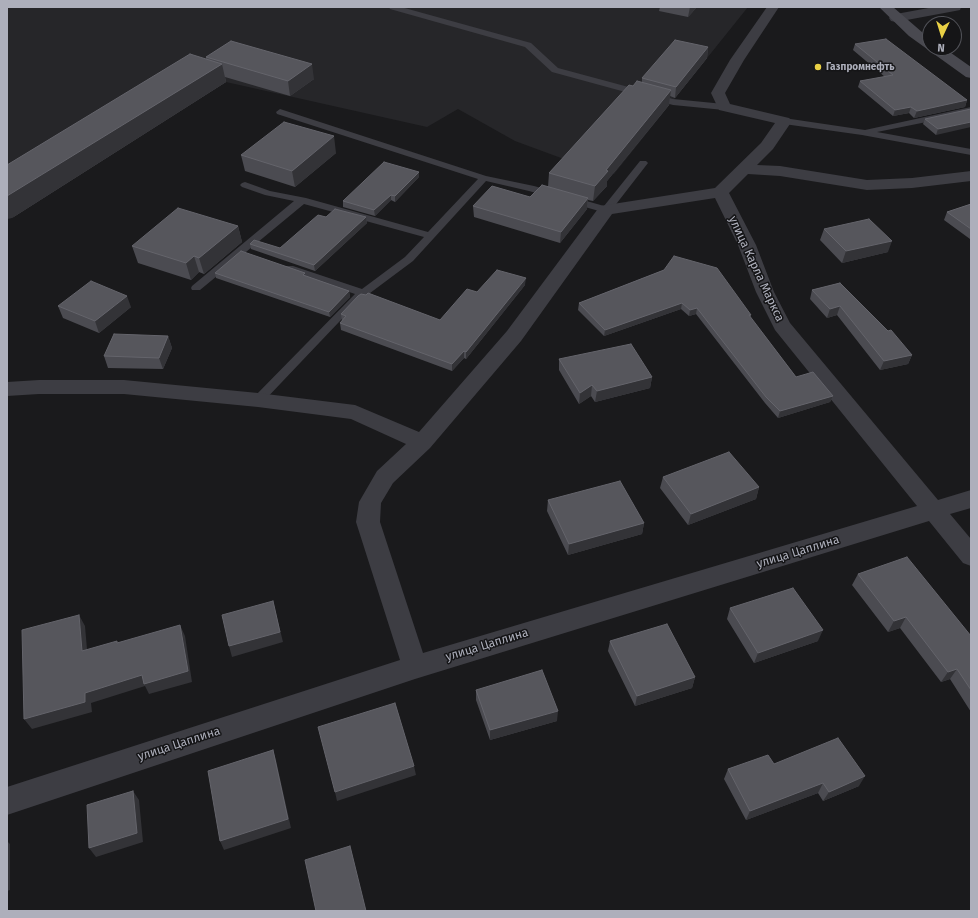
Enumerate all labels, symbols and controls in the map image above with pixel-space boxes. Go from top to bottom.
north arrow [922,16,962,56]
text: N [937,41,945,54]
place label: Газпромнефть [826,61,894,73]
marker: Газпромнефть [813,62,823,72]
street label: улица Карла Маркса [725,214,787,324]
street label: улица Цаплина [755,533,841,571]
street label: улица Цаплина [444,626,530,664]
street label: улица Цаплина [136,724,222,764]

